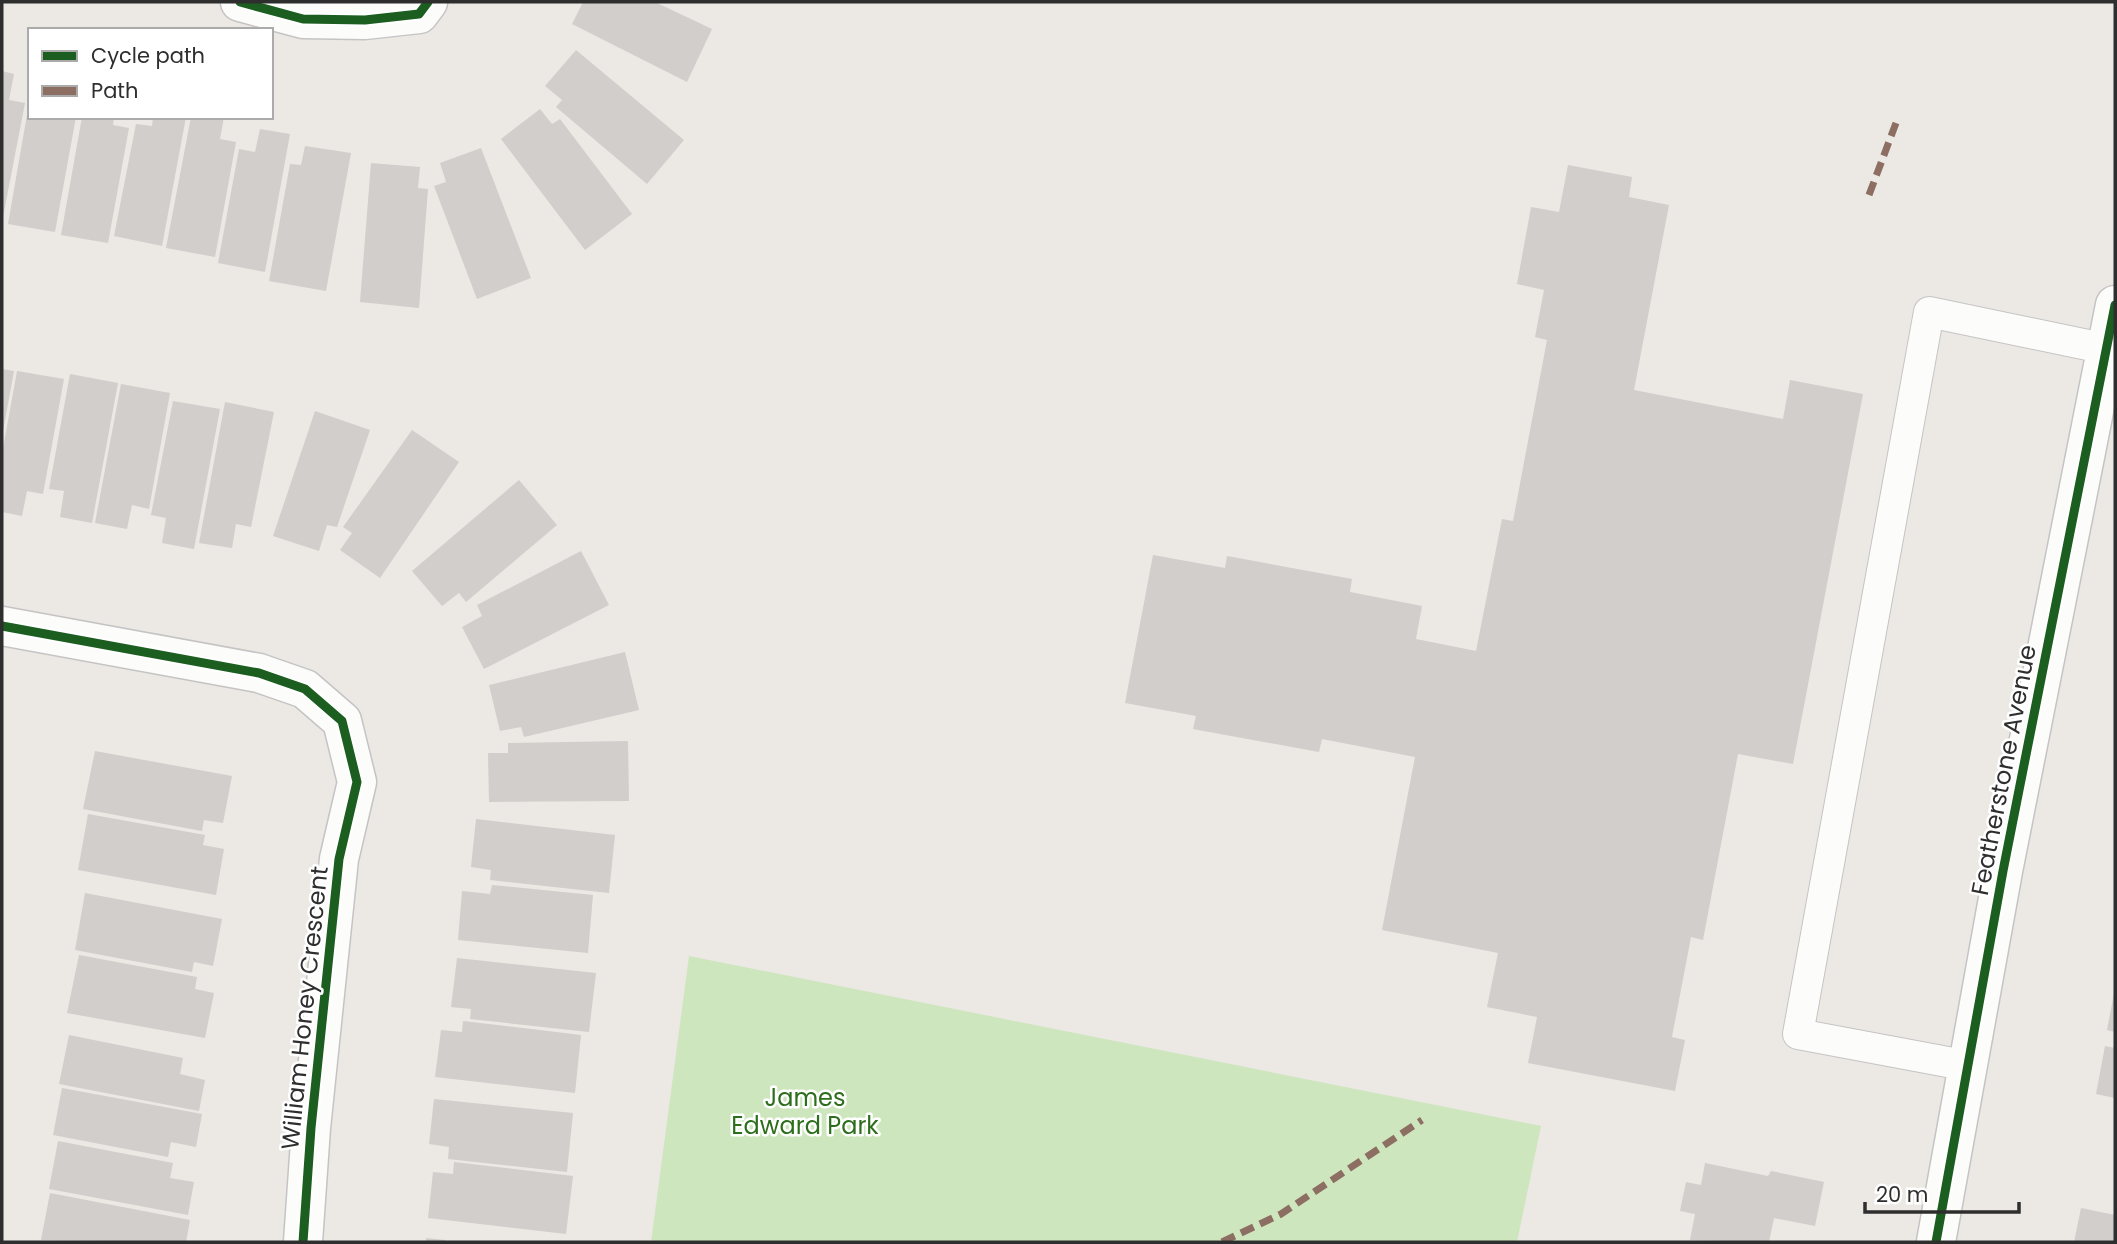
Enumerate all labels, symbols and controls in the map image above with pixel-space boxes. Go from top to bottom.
legend [28,28,273,119]
text: Cycle path [91,41,205,70]
text: Path [91,76,138,105]
street label: Featherstone Avenue [1963,642,2044,898]
street label: William Honey Crescent [273,865,336,1151]
park label: James Edward Park [731,1081,879,1142]
scale bar [1865,1170,2019,1214]
text: 20 m [1876,1180,1929,1209]

